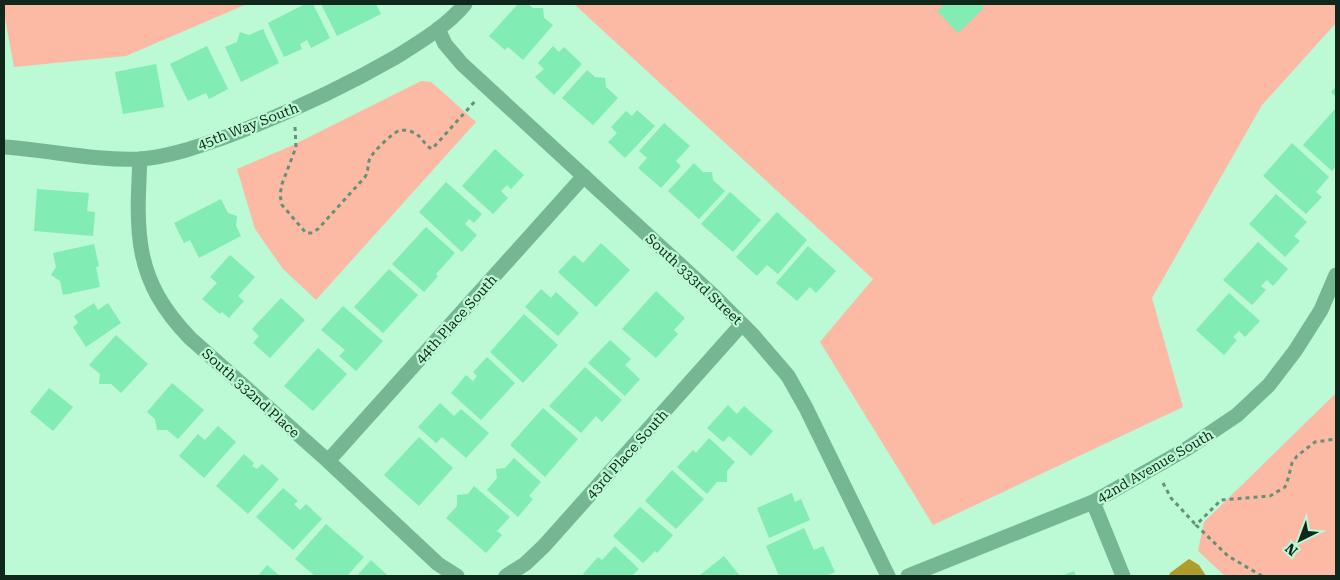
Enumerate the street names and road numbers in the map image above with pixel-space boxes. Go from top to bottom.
street label: 45th Way South [195,99,301,153]
street label: South 333rd Street [643,230,745,328]
street label: 44th Place South [412,271,500,367]
street label: South 332nd Place [199,345,303,441]
street label: 43rd Place South [583,406,671,502]
street label: 42nd Avenue South [1094,426,1216,506]

